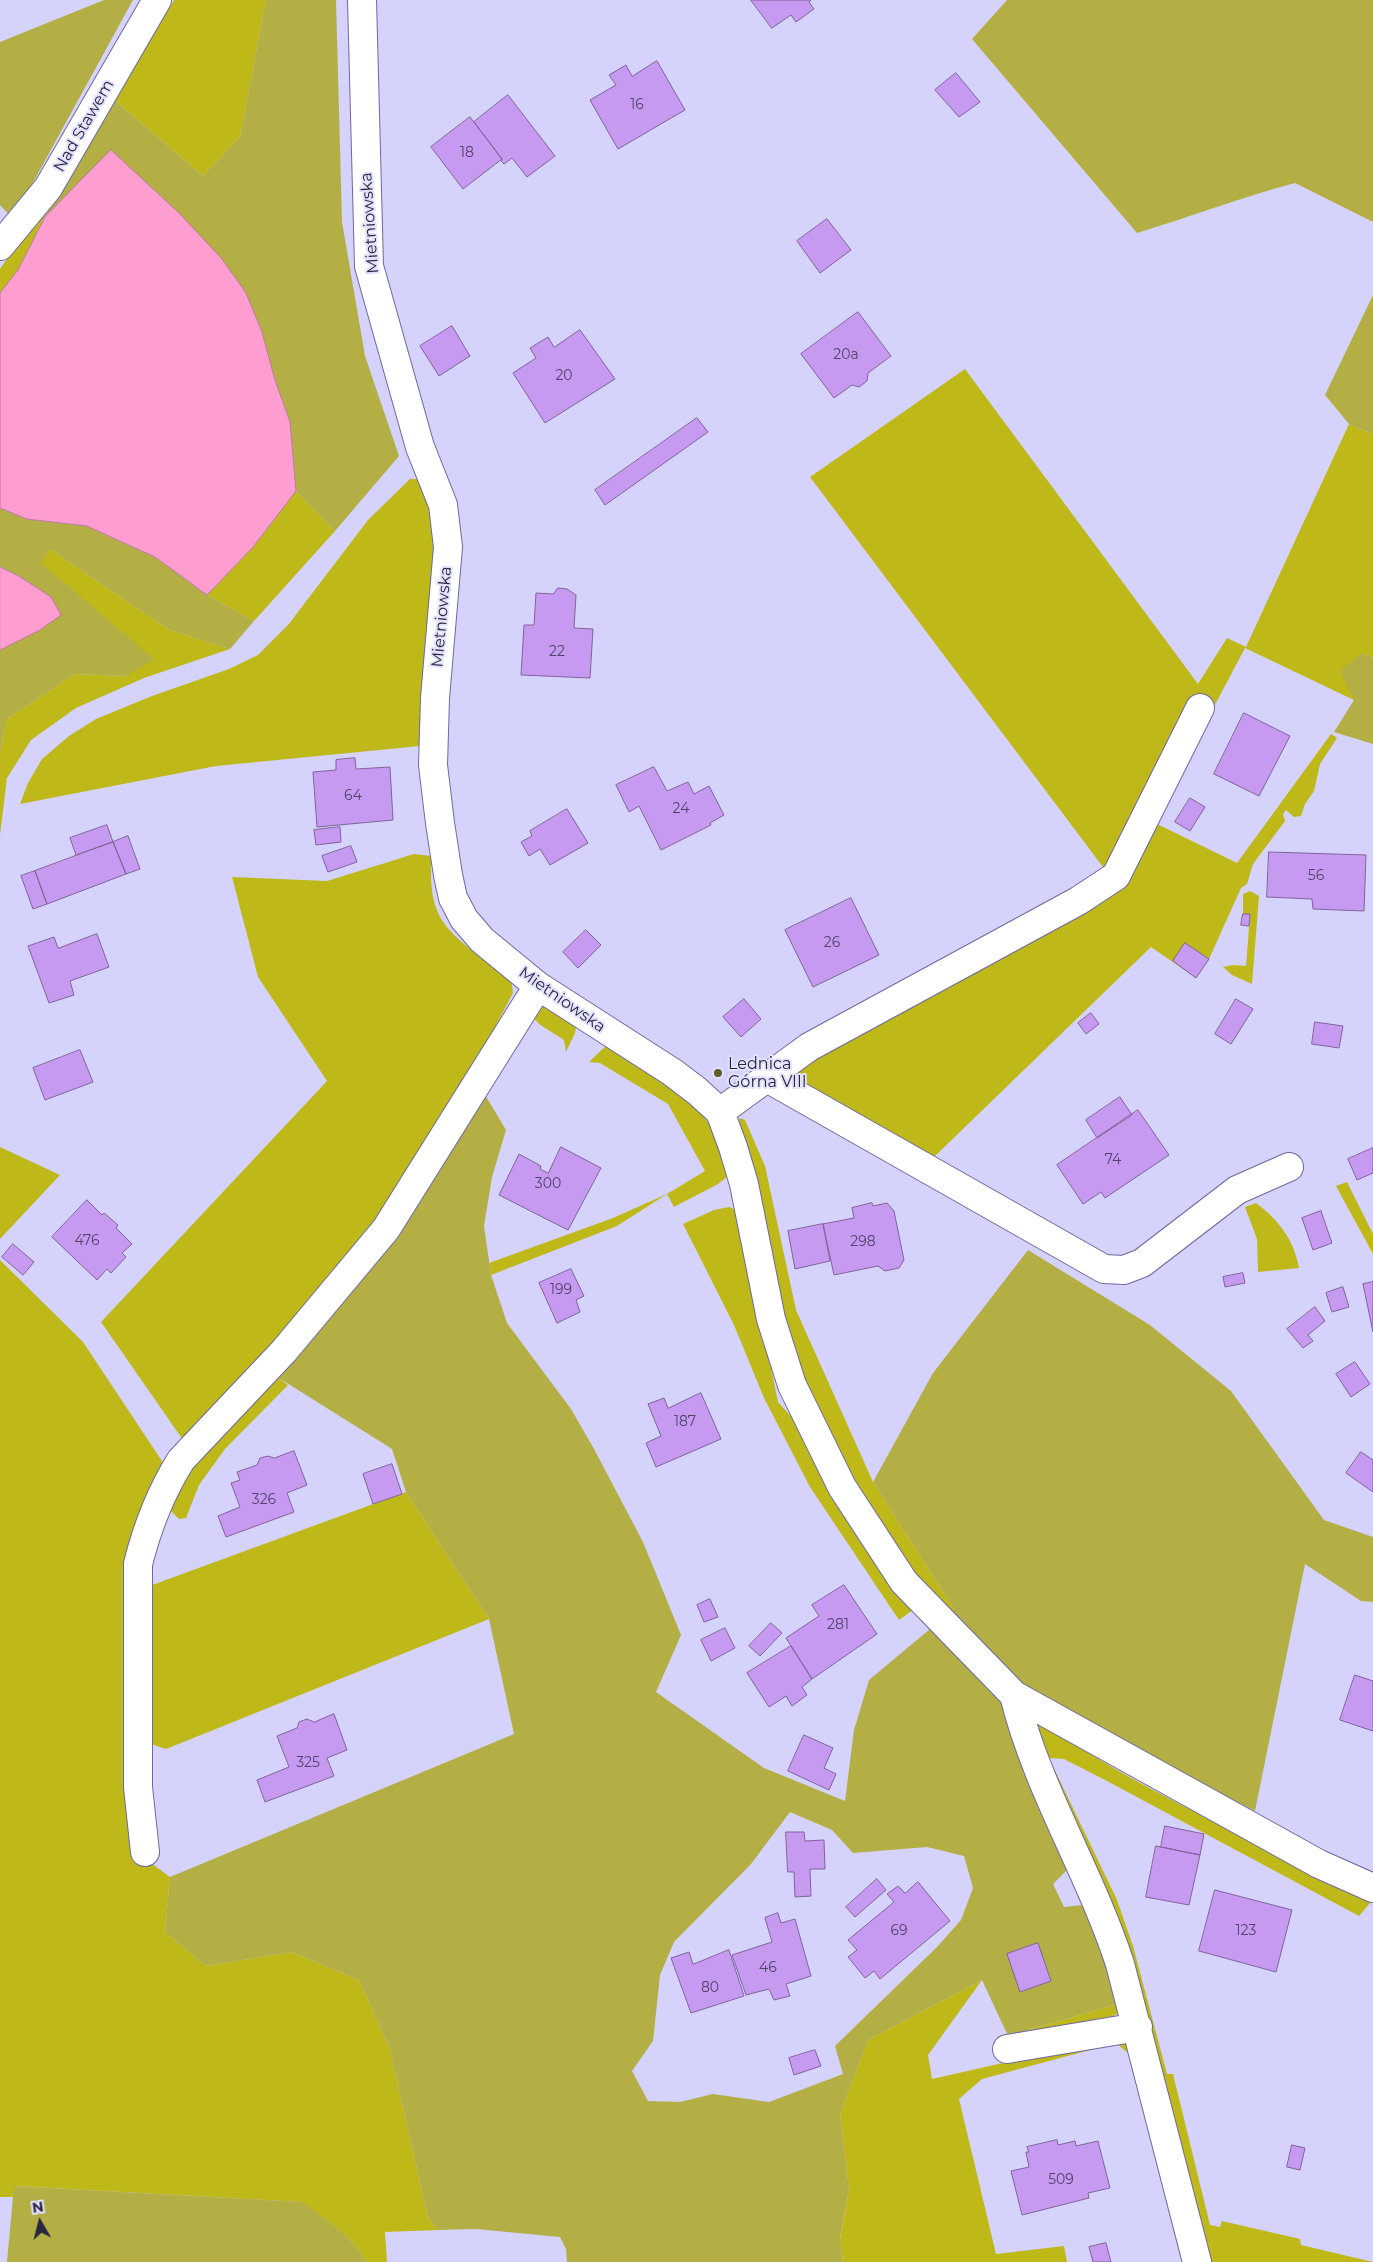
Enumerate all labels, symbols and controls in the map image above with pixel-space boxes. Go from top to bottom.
street label: Nad Stawem [50,76,118,176]
house number: 16 [630,97,644,113]
house number: 18 [460,145,474,161]
street label: Mietniowska [357,172,383,274]
house number: 20a [833,347,859,363]
house number: 20 [555,368,573,384]
street label: Mietniowska [428,566,456,668]
house number: 22 [549,644,565,660]
house number: 64 [344,788,362,804]
house number: 24 [673,801,689,817]
house number: 56 [1308,868,1324,884]
house number: 26 [824,935,840,951]
street label: Mietniowska [515,963,609,1037]
place label: Lednica Górna VIII [728,1054,807,1092]
marker: Lednica Górna VIII [712,1067,724,1079]
house number: 74 [1105,1152,1121,1168]
house number: 300 [535,1176,561,1192]
house number: 476 [74,1233,100,1249]
house number: 298 [850,1234,876,1250]
house number: 199 [550,1282,572,1298]
house number: 187 [674,1414,696,1430]
house number: 326 [252,1492,276,1508]
house number: 281 [827,1617,849,1633]
house number: 325 [296,1755,320,1771]
house number: 69 [890,1923,908,1939]
house number: 123 [1236,1923,1256,1939]
house number: 46 [759,1960,777,1976]
house number: 80 [701,1980,719,1996]
house number: 509 [1048,2172,1074,2188]
north arrow [15,2197,65,2247]
text: N [31,2197,45,2217]

